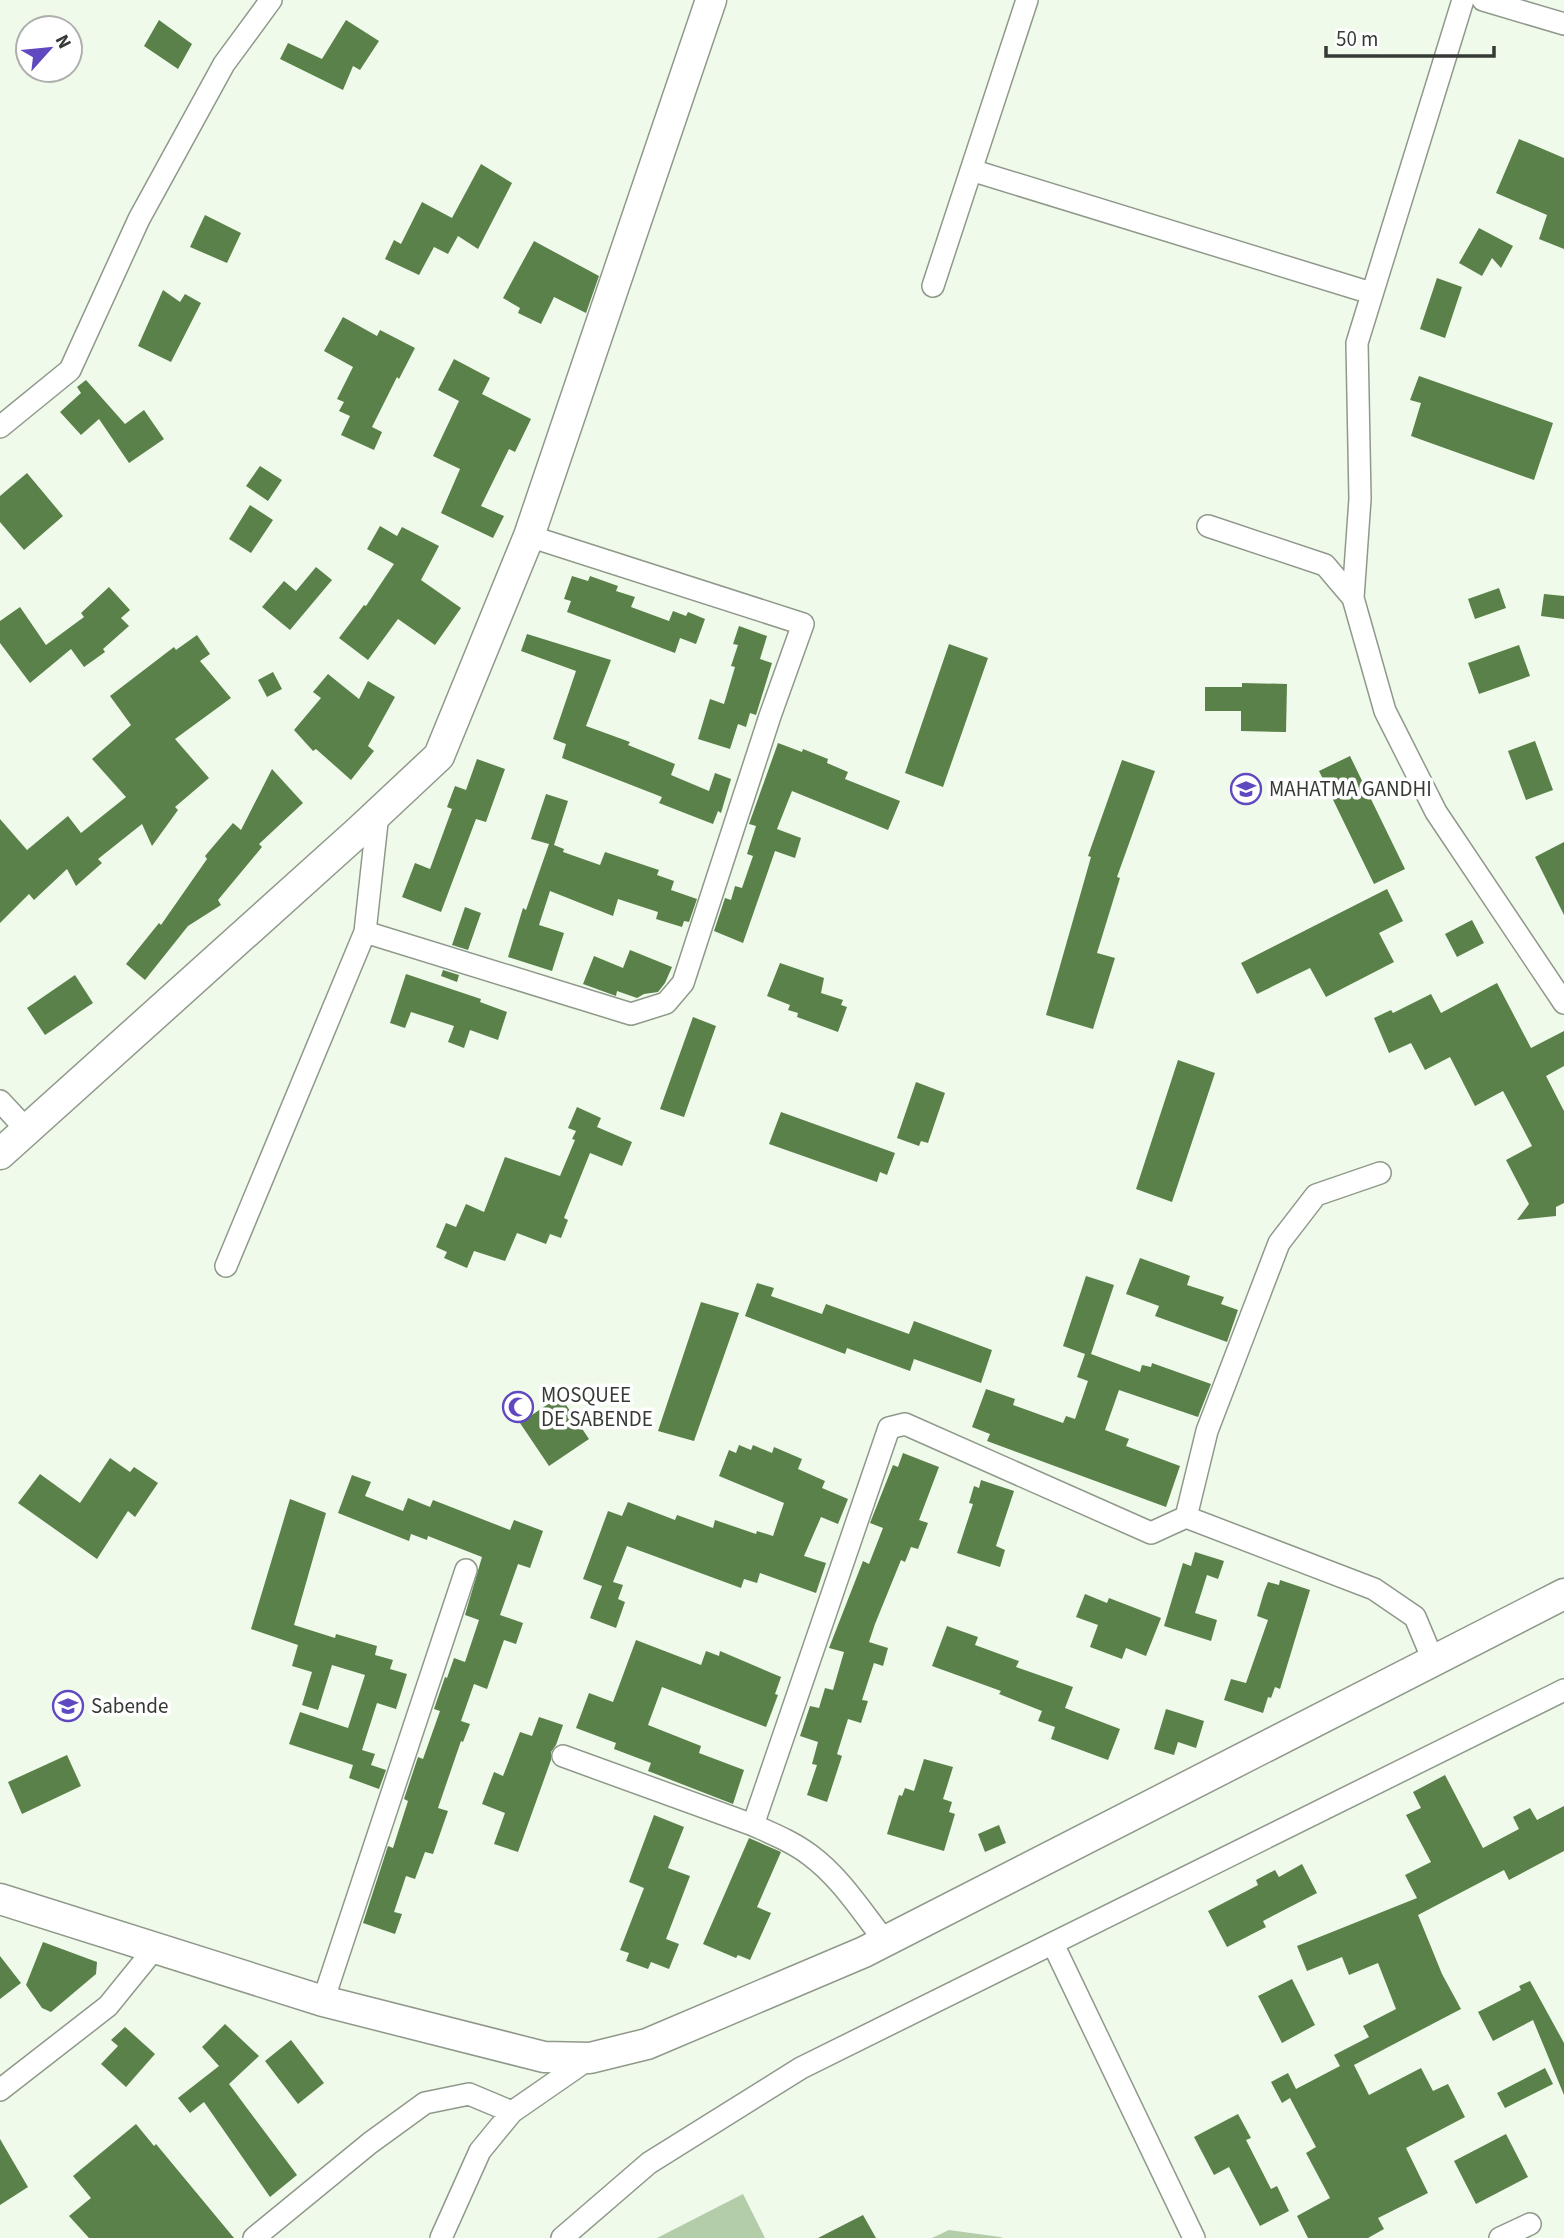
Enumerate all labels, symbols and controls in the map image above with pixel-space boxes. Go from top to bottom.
north arrow [14,14,84,84]
scale bar [1326,14,1494,58]
text: 50 m [1336,24,1378,54]
text: N [48,30,78,54]
school or university icon: MAHATMA GANDHI [1229,772,1263,806]
place label: MAHATMA GANDHI [1269,774,1432,804]
place label: MOSQUEE DE SABENDE [541,1380,653,1434]
mosque icon: MOSQUEE DE SABENDE [501,1390,535,1424]
school or university icon: Sabende [51,1689,85,1723]
place label: Sabende [91,1691,168,1721]

